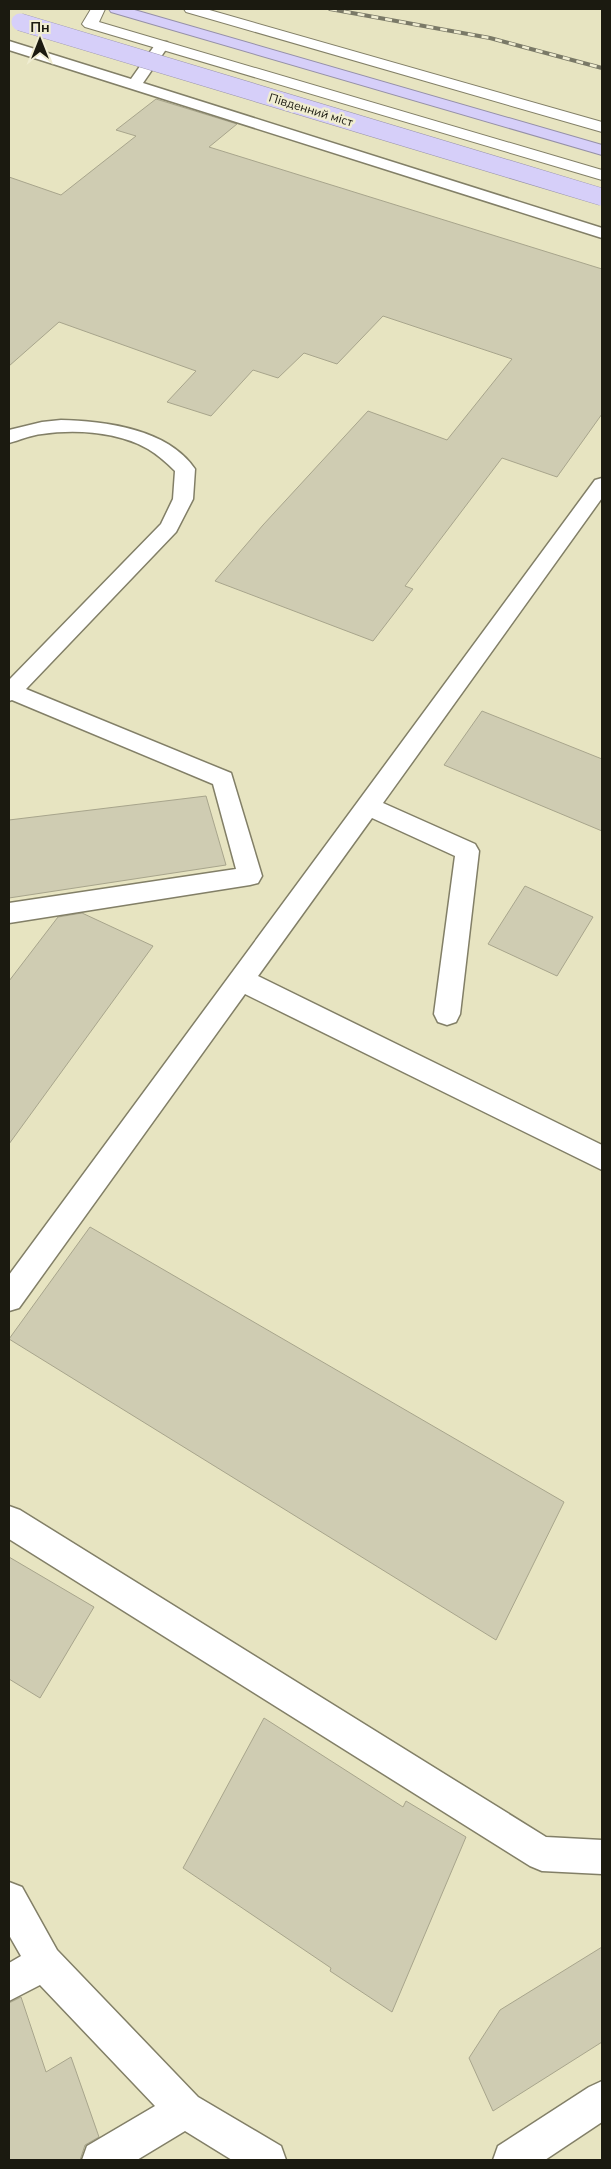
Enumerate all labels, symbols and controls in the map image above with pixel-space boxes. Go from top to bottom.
north arrow [15,15,65,65]
text: Пн [30,18,50,36]
street label: Південний міст [267,90,356,130]

